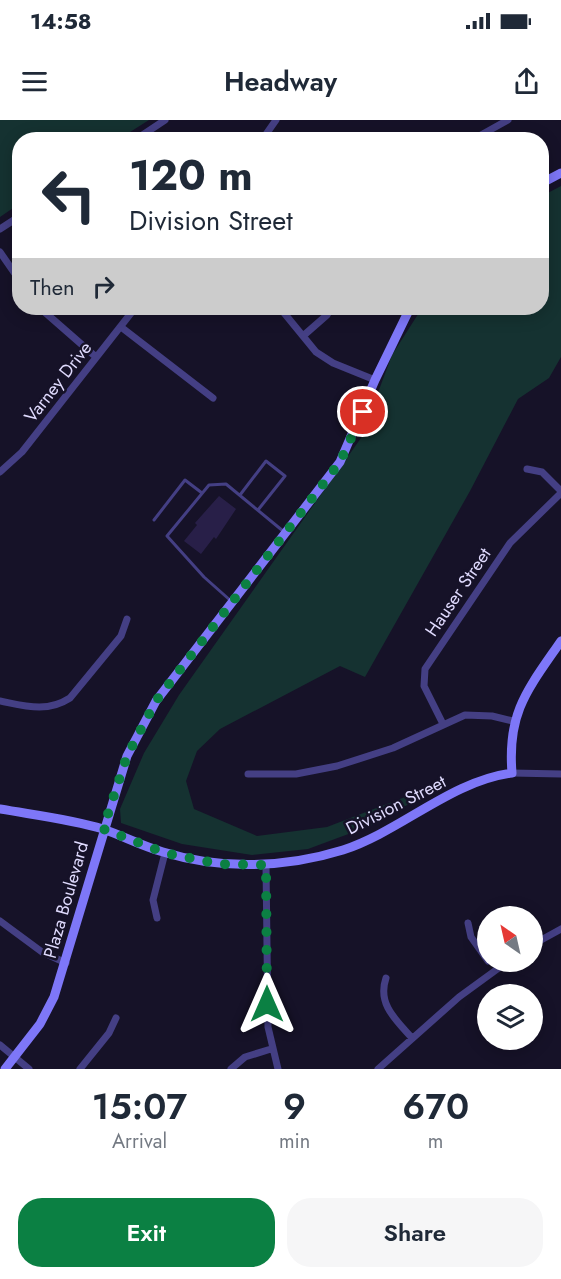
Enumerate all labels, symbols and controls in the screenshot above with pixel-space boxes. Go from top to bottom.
text: 14:58 [30,5,92,37]
text: Headway [224,62,337,101]
icon: menu [18,65,51,98]
icon: share [510,65,543,98]
text: 120 m [129,145,253,206]
icon: left [30,156,108,234]
text: Division Street [129,201,293,240]
icon: right [87,270,120,303]
text: Then [30,271,75,303]
street label: Varney Drive [18,336,98,428]
pin [337,386,388,437]
icon: arrive [346,395,379,428]
street label: Hauser Street [419,542,498,642]
street label: Division Street [341,768,451,841]
street label: Plaza Boulevard [37,839,95,961]
north arrow [477,906,543,972]
map controls [477,906,543,1050]
position arrow [235,972,299,1036]
button: layers [477,984,543,1050]
text: 15:07 [92,1080,187,1132]
text: 9 [283,1080,306,1132]
text: 670 [402,1080,469,1132]
text: Arrival [112,1127,167,1156]
text: min [279,1127,310,1156]
text: m [428,1127,443,1156]
button: Exit [18,1198,275,1267]
button: Share [287,1198,543,1267]

